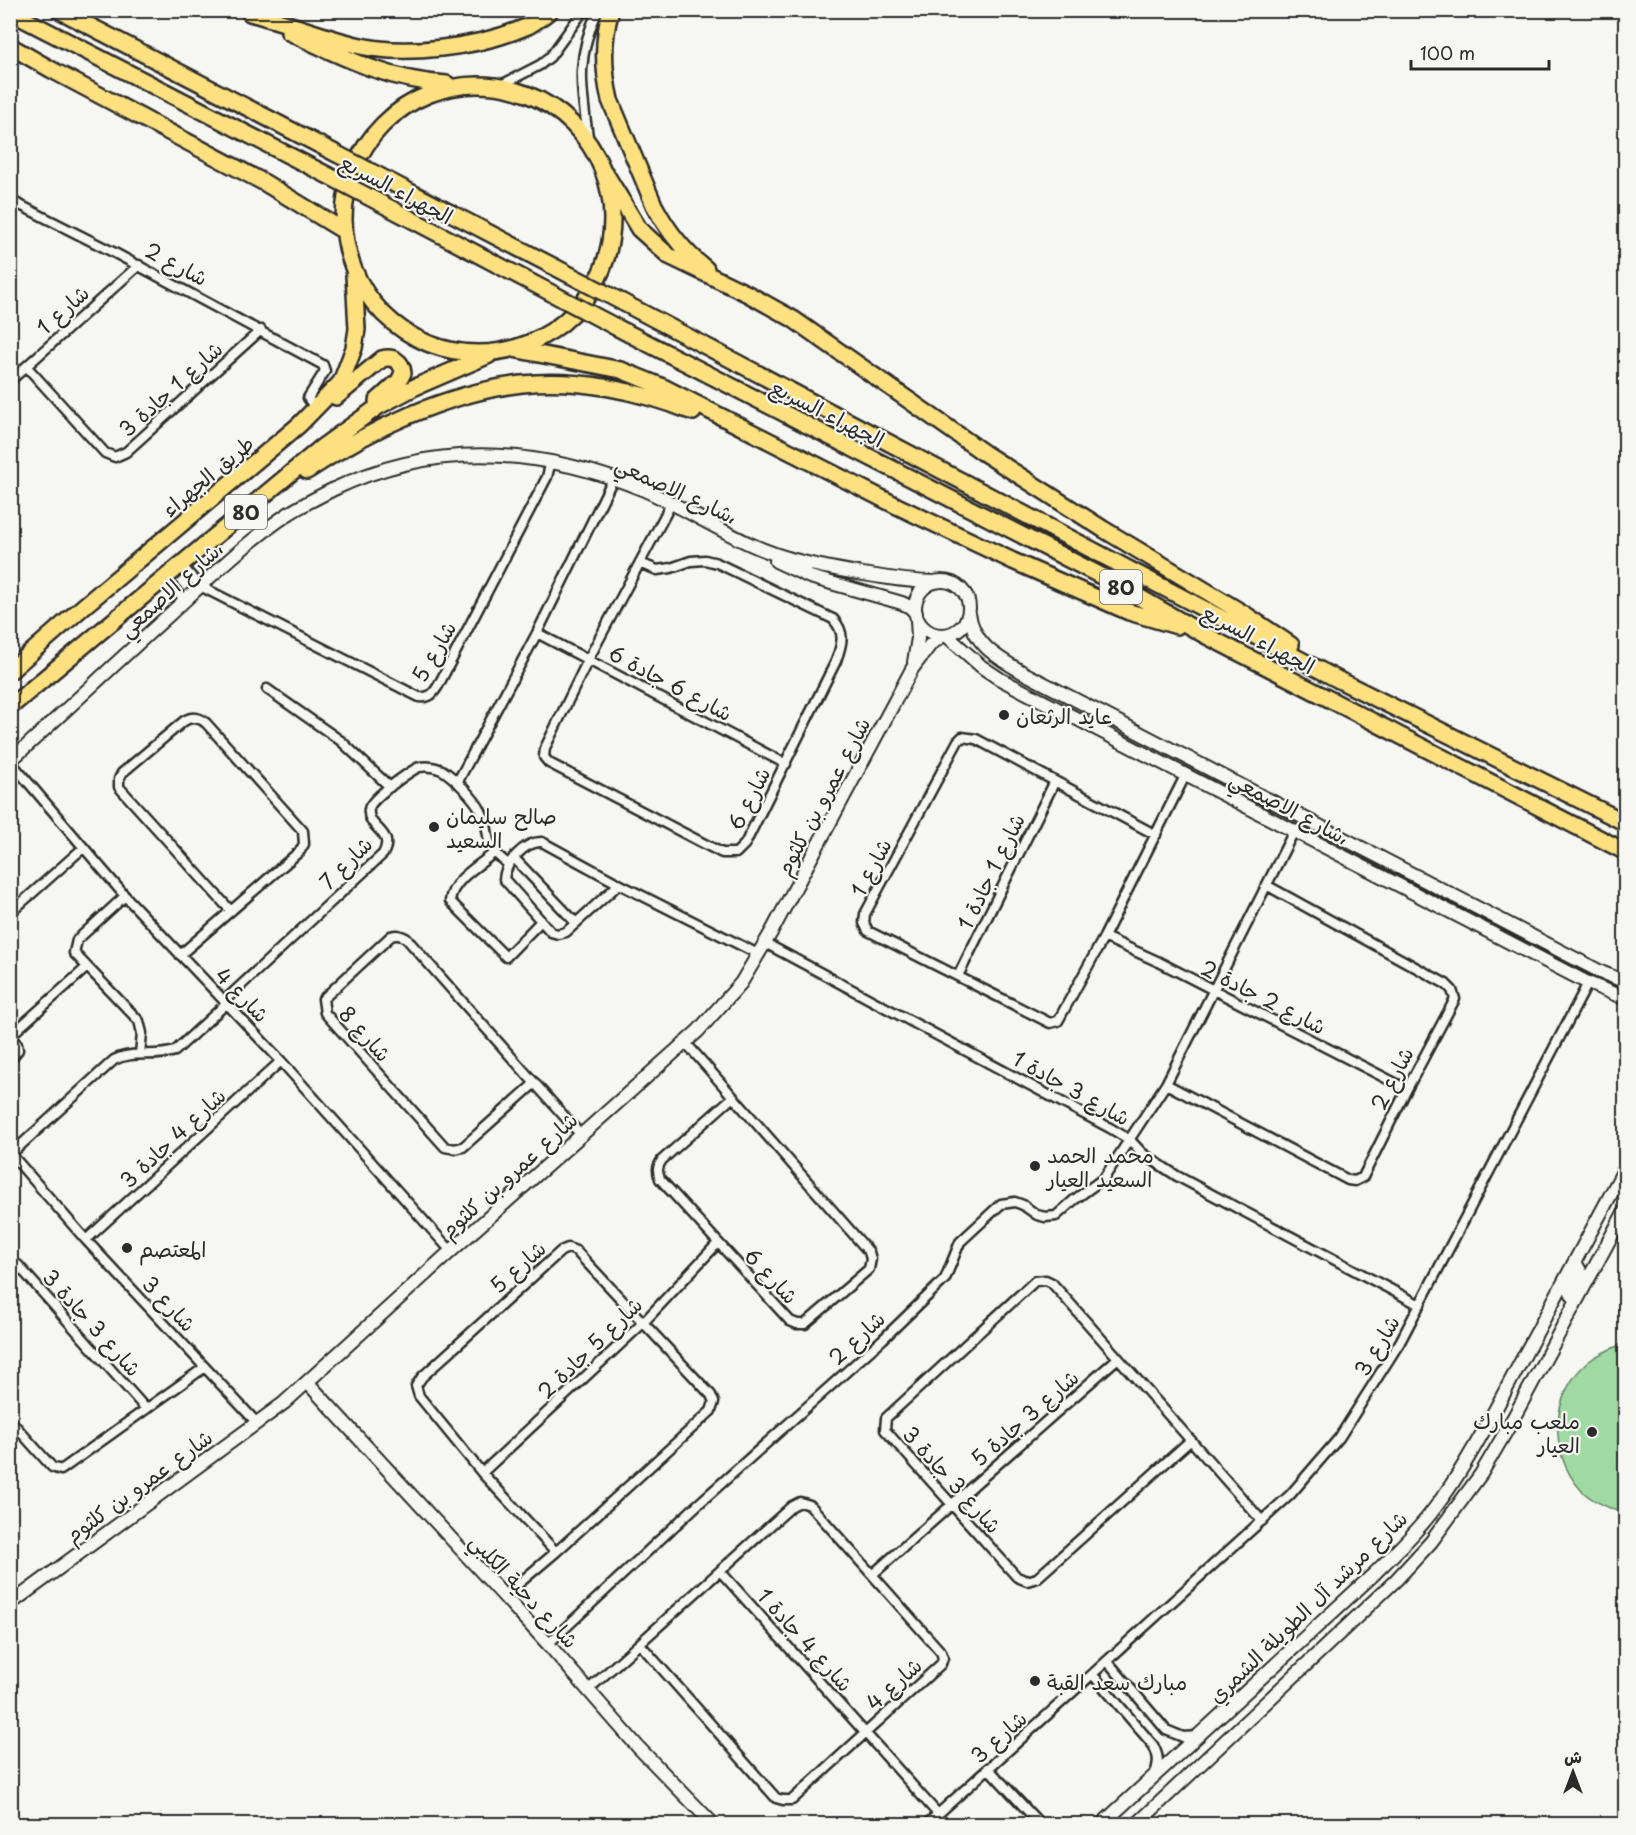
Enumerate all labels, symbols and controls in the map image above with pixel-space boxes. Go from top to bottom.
scale bar [1411,33,1549,71]
text: 100 m [1420,39,1475,66]
street label: الجهراء السريع [334,145,459,232]
street label: شارع 2 [139,233,214,294]
street label: شارع 1 [28,276,96,342]
street label: شارع 1 جادة 3 [111,333,230,444]
street label: الجهراء السريع [765,370,891,455]
street label: طريق الجهراء [154,427,260,523]
street label: شارع الاصمعي، [609,447,743,536]
road number: 80 [225,495,267,529]
street label: شارع الاصمعي، [110,532,233,648]
road number: 80 [1100,570,1142,604]
street label: الجهراء السريع [1196,595,1321,682]
street label: شارع 5 [403,615,464,688]
street label: شارع 6 جادة 6 [603,636,739,729]
place label: عايد الرثعان [1016,699,1112,731]
marker: عايد الرثعان [997,708,1011,722]
street label: شارع عمرو بن كلثوم [767,711,879,882]
street label: شارع 6 [719,761,778,836]
street label: شارع الاصمعي، [1222,762,1356,856]
place label: صالح سليمان السعيد [446,799,557,855]
street label: شارع 1 جادة 1 [948,808,1033,935]
marker: صالح سليمان السعيد [427,820,441,834]
street label: شارع 7 [311,828,380,897]
street label: شارع 1 [841,832,899,902]
street label: شارع 2 جادة 2 [1195,951,1332,1042]
street label: شارع 4 [208,959,277,1030]
street label: شارع 8 [331,998,400,1069]
street label: شارع 3 جادة 1 [1007,1041,1137,1133]
street label: شارع 2 [1361,1041,1421,1116]
street label: شارع 4 جادة 3 [112,1079,233,1195]
street label: شارع عمرو بن كلثوم [432,1103,585,1246]
place label: محمد الحمد السعيد العيار [1045,1138,1154,1194]
marker: محمد الحمد السعيد العيار [1028,1159,1042,1173]
place label: المعتصم [139,1232,206,1266]
street label: شارع 5 [482,1232,553,1301]
street label: شارع 6 [737,1240,807,1311]
marker: المعتصم [120,1241,134,1255]
street label: شارع 3 جادة 3 [35,1261,150,1383]
street label: شارع 3 [135,1268,204,1339]
street label: شارع 5 جادة 2 [529,1289,649,1406]
street label: شارع 2 [821,1302,892,1372]
street label: شارع 3 [1345,1308,1408,1382]
street label: شارع 3 جادة 5 [963,1361,1086,1474]
place label: ملعب مبارك العيار [1473,1404,1580,1460]
street label: شارع 3 جادة 3 [895,1418,1010,1540]
street label: شارع عمرو بن كلثوم [57,1420,220,1551]
marker: ملعب مبارك العيار [1585,1425,1599,1439]
street label: شارع مرشد آل الطويلة الشمري [1200,1502,1414,1711]
street label: شارع دحية الكلبي [459,1525,587,1658]
street label: شارع 4 جادة 1 [750,1580,861,1699]
street label: شارع 4 [858,1649,929,1718]
place label: مبارك سعد القبة [1047,1665,1187,1697]
marker: مبارك سعد القبة [1028,1674,1042,1688]
street label: شارع 3 [963,1702,1034,1771]
north arrow [1543,1742,1603,1802]
text: ش [1564,1744,1582,1768]

